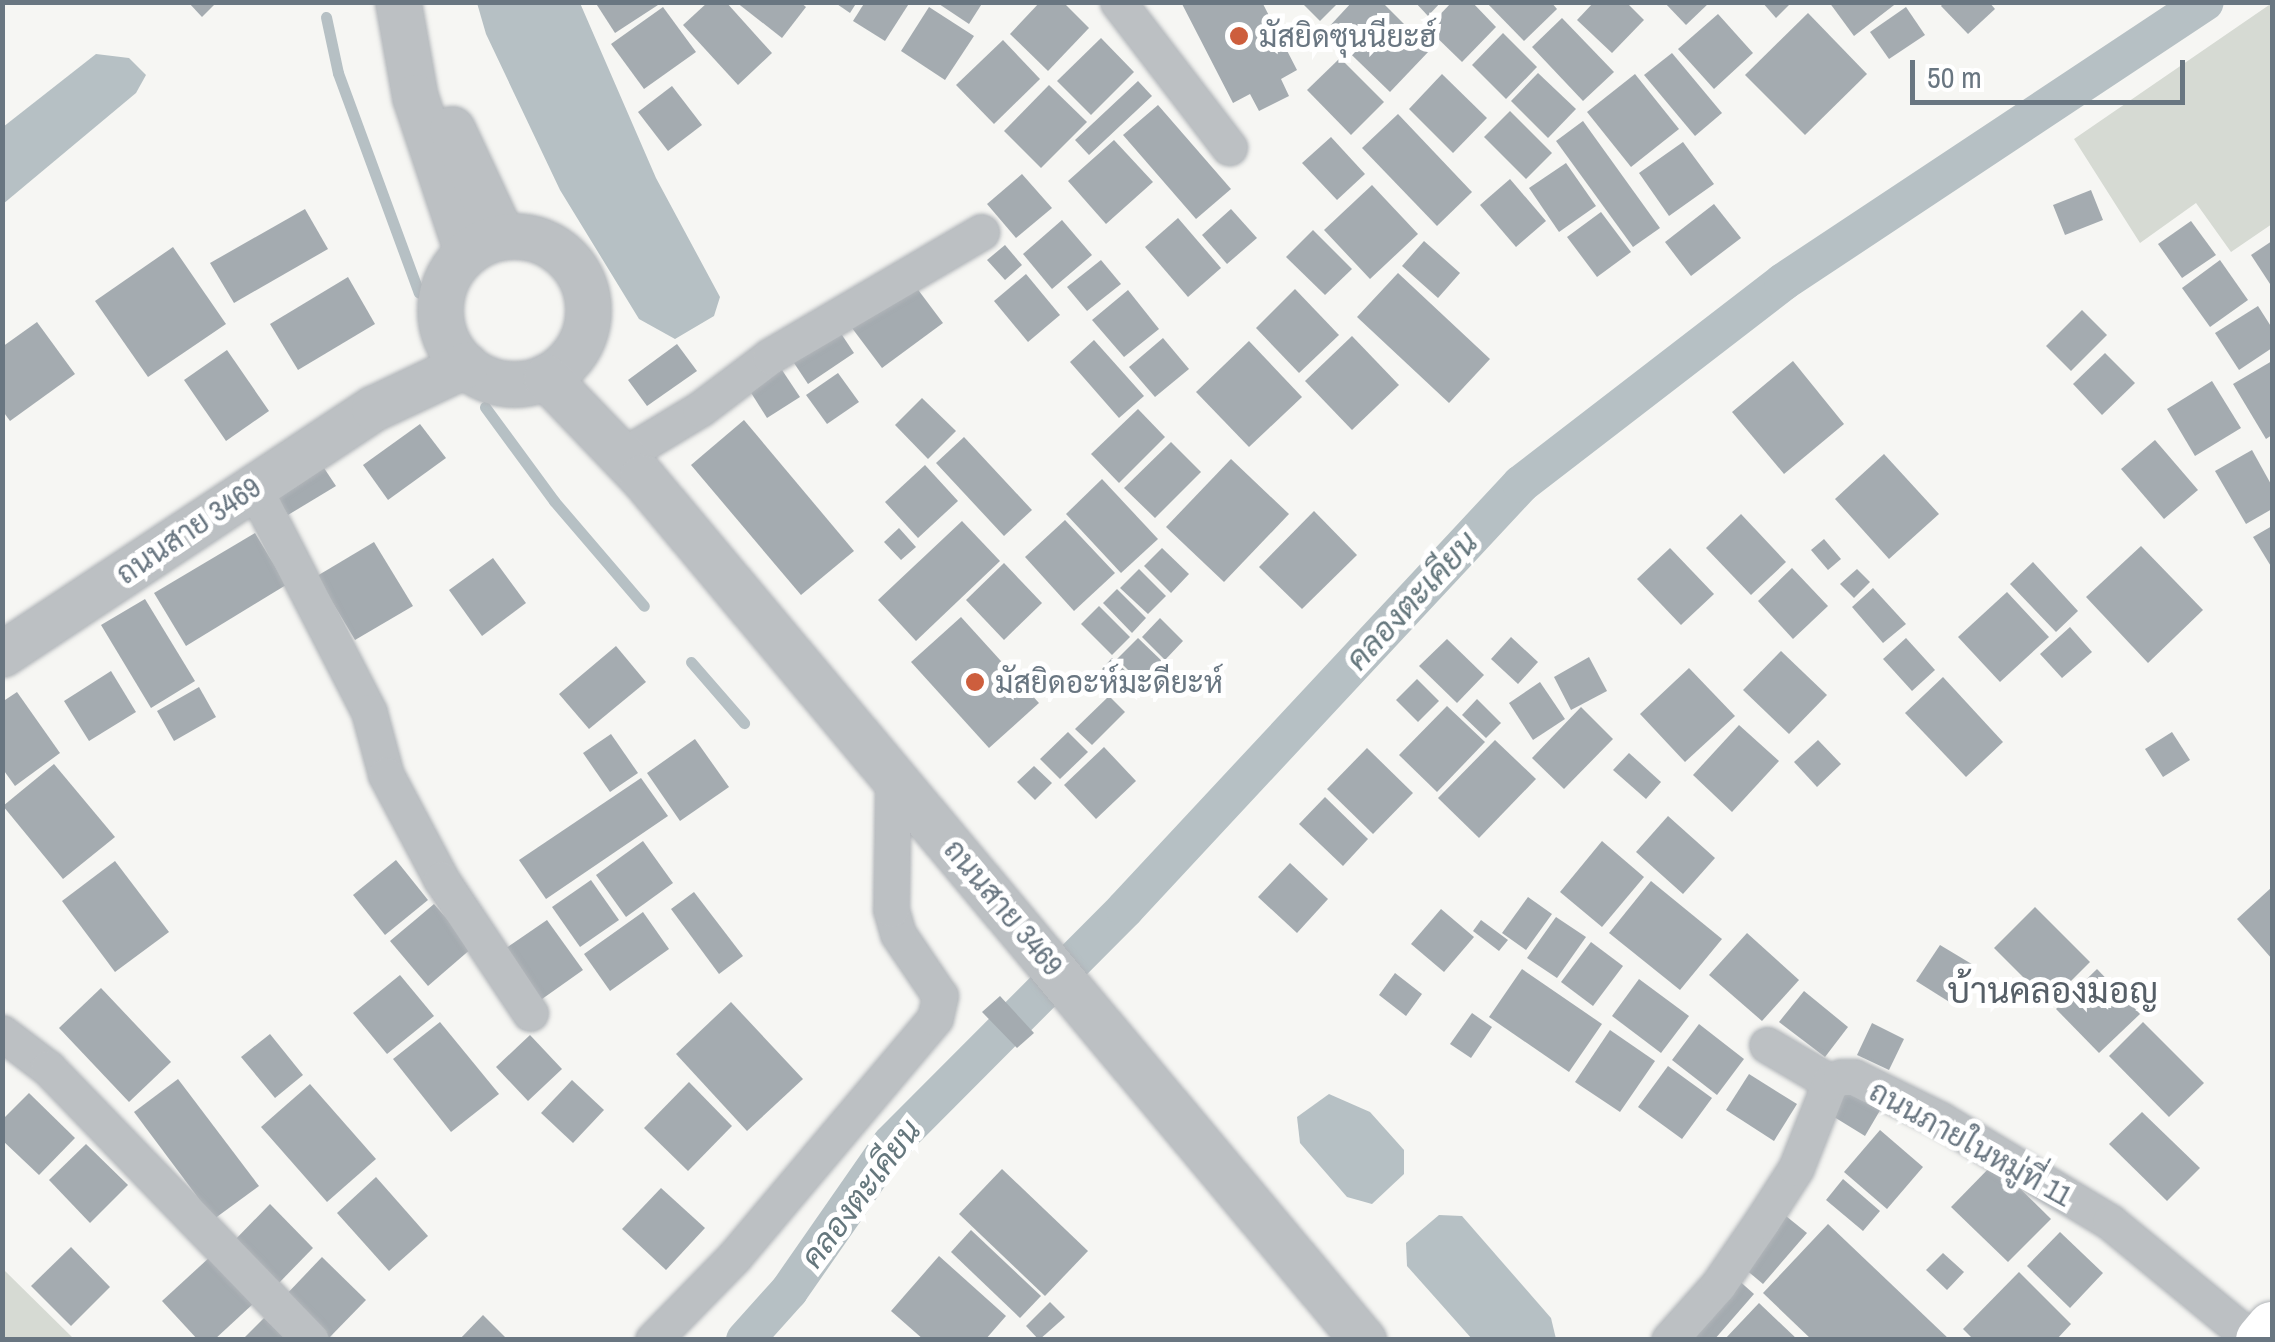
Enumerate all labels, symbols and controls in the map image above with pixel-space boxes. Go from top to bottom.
place label: มัสยิดซุนนียะฮ์ [1259,18,1437,54]
marker: มัสยิดซุนนียะฮ์ [1228,25,1250,47]
scale bar [1915,40,2190,102]
text: 50 m [1927,57,1982,97]
street label: ถนนสาย 3469 [109,469,267,591]
water label: คลองตะเคียน [1338,524,1486,678]
place label: มัสยิดอะห์มะดียะห์ [995,664,1223,700]
marker: มัสยิดอะห์มะดียะห์ [964,671,986,693]
street label: ถนนสาย 3469 [937,832,1071,982]
district label: บ้านคลองมอญ [1948,970,2158,1012]
street label: ถนนภายในหมู่ที่ 11 [1863,1072,2079,1214]
water label: คลองตะเคียน [793,1112,929,1276]

